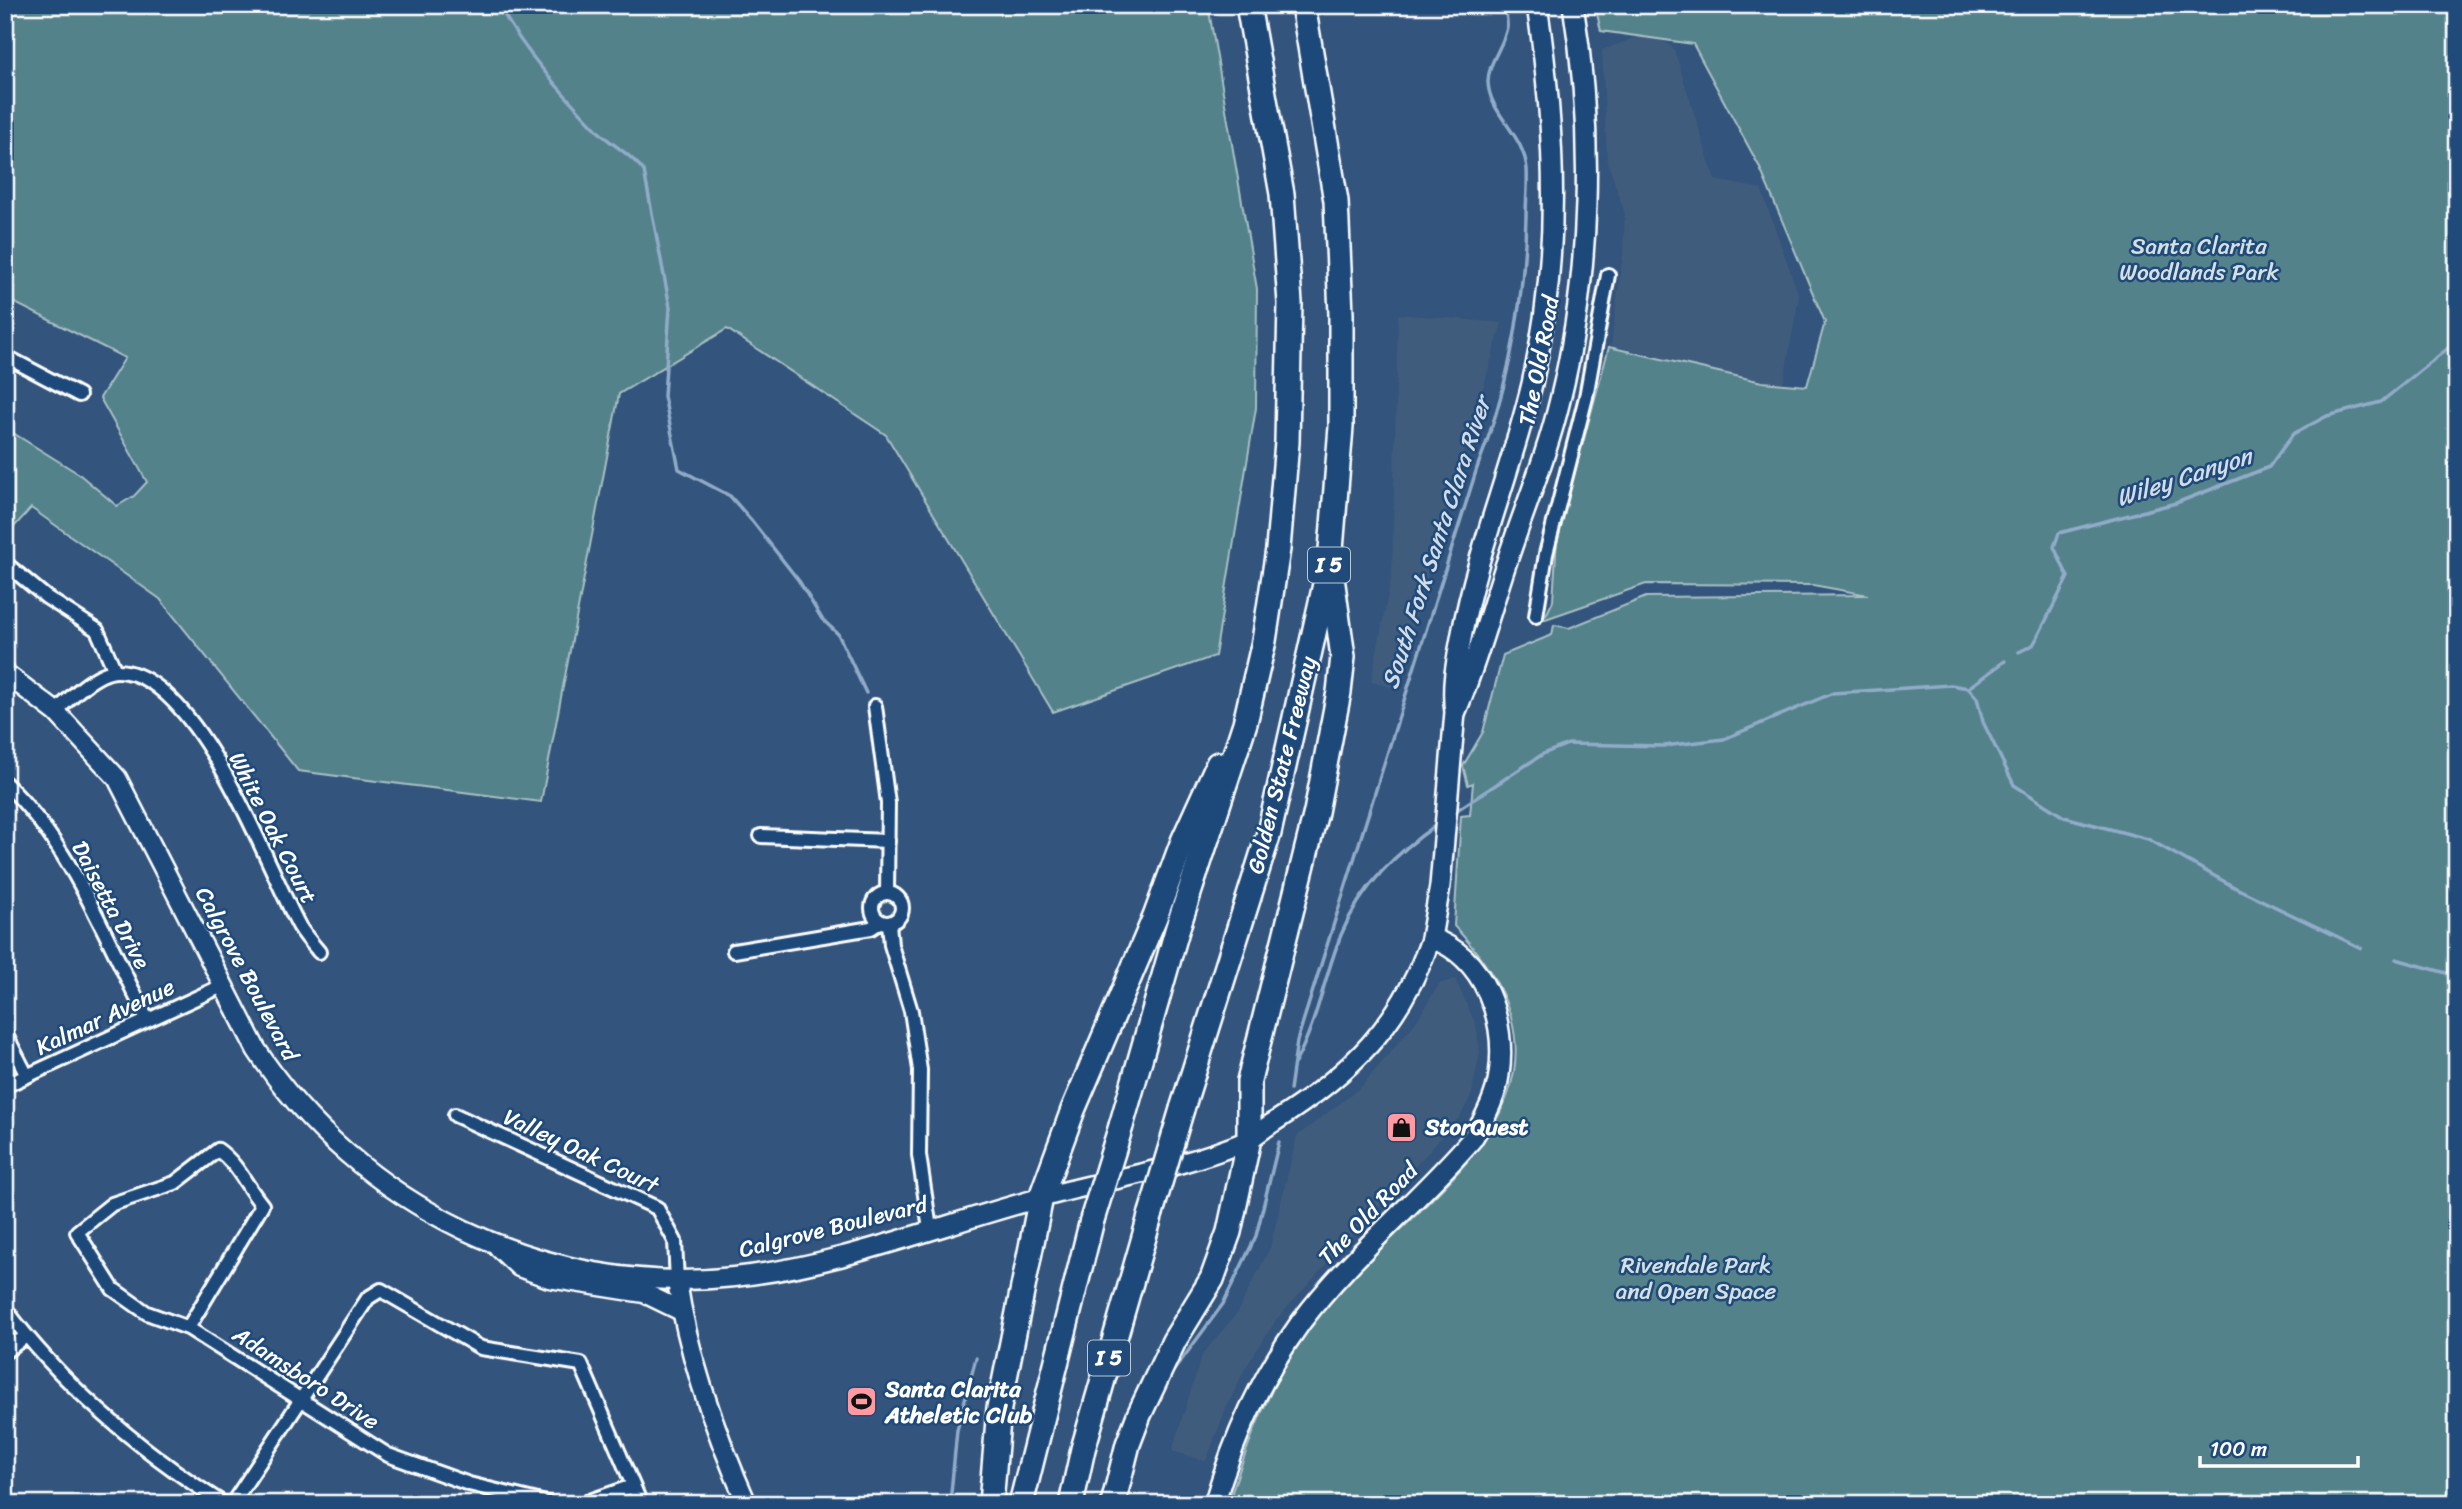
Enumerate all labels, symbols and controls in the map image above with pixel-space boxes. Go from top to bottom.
park label: Santa Clarita Woodlands Park [2119,226,2280,293]
street label: The Old Road [1506,291,1572,429]
water label: South Fork Santa Clara River [1369,388,1504,694]
water label: Wiley Canyon [2111,434,2260,519]
road number: I 5 [1308,548,1350,582]
street label: Golden State Freeway [1235,652,1329,878]
street label: White Oak Court [217,745,329,911]
street label: Daisetta Drive [60,833,162,977]
street label: Calgrove Boulevard [184,879,311,1070]
street label: Kalmar Avenue [28,967,182,1067]
street label: Valley Oak Court [496,1097,667,1206]
place label: StorQuest [1424,1107,1528,1148]
shop icon: StorQuest [1385,1110,1419,1144]
street label: The Old Road [1308,1151,1430,1276]
street label: Calgrove Boulevard [734,1183,933,1270]
park label: Rivendale Park and Open Space [1616,1245,1777,1312]
street label: Adamsboro Drive [223,1314,388,1441]
road number: I 5 [1088,1340,1130,1376]
place label: Santa Clarita Atheletic Club [884,1369,1032,1436]
sports icon: Santa Clarita Atheletic Club [845,1385,879,1419]
scale bar [2200,1425,2357,1469]
text: 100 m [2210,1430,2267,1468]

